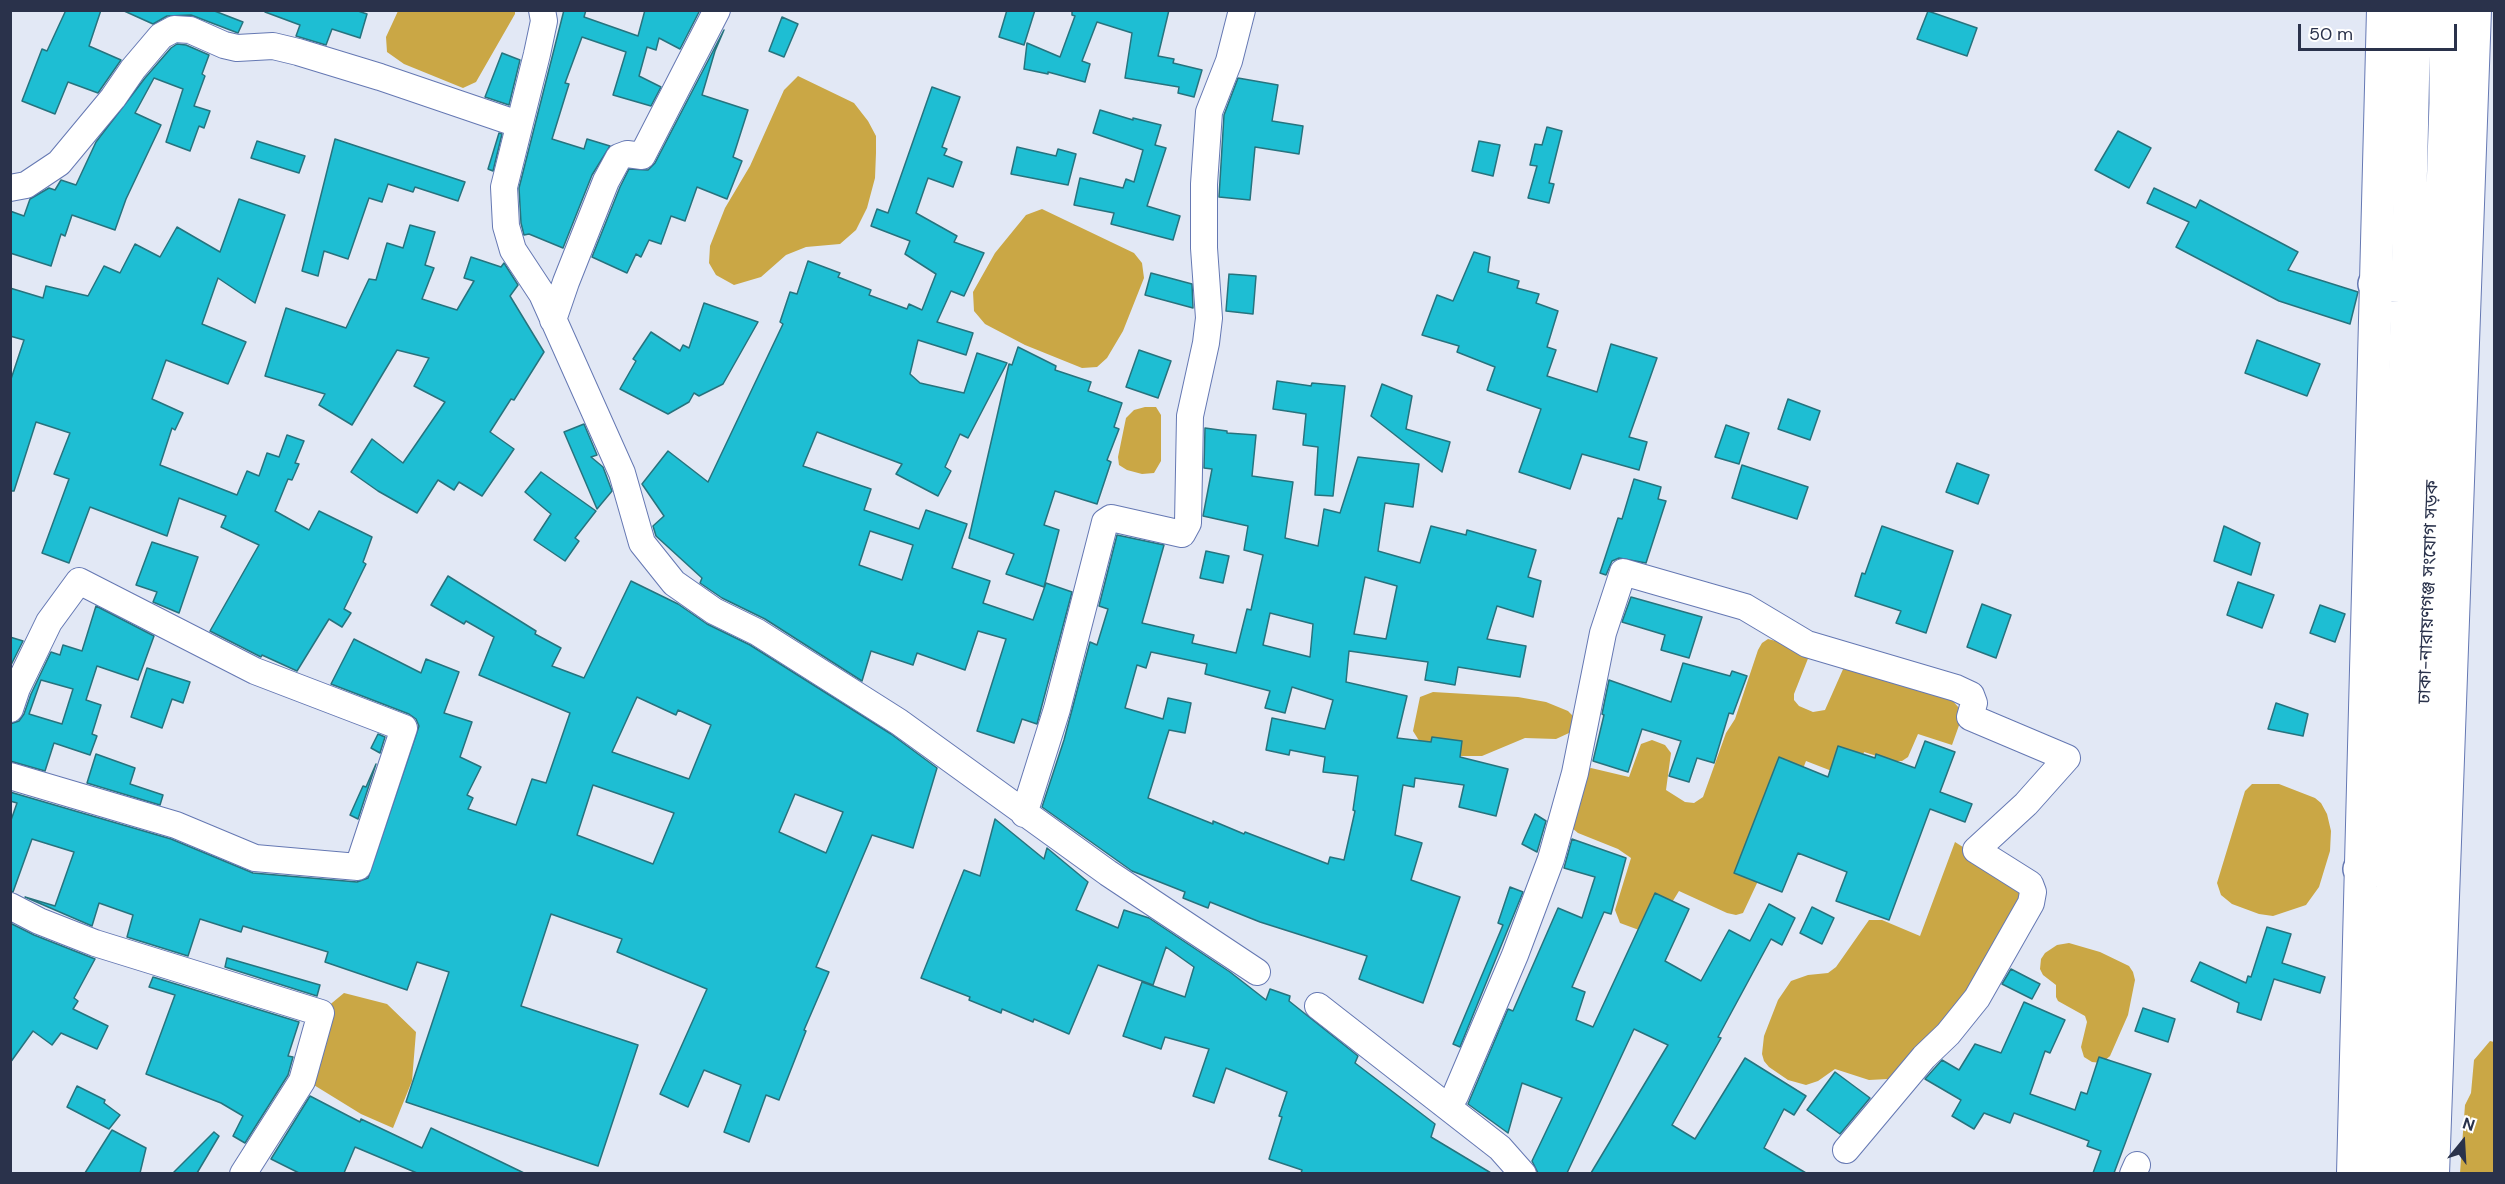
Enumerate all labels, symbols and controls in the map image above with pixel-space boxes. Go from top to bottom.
scale bar [2301,12,2460,50]
text: 50 m [2309,22,2353,46]
street label: ঢাকা-নারায়ণগঞ্জ সংযোগ সড়ক [2414,480,2444,704]
north arrow [2433,1112,2493,1172]
text: N [2460,1113,2478,1136]

